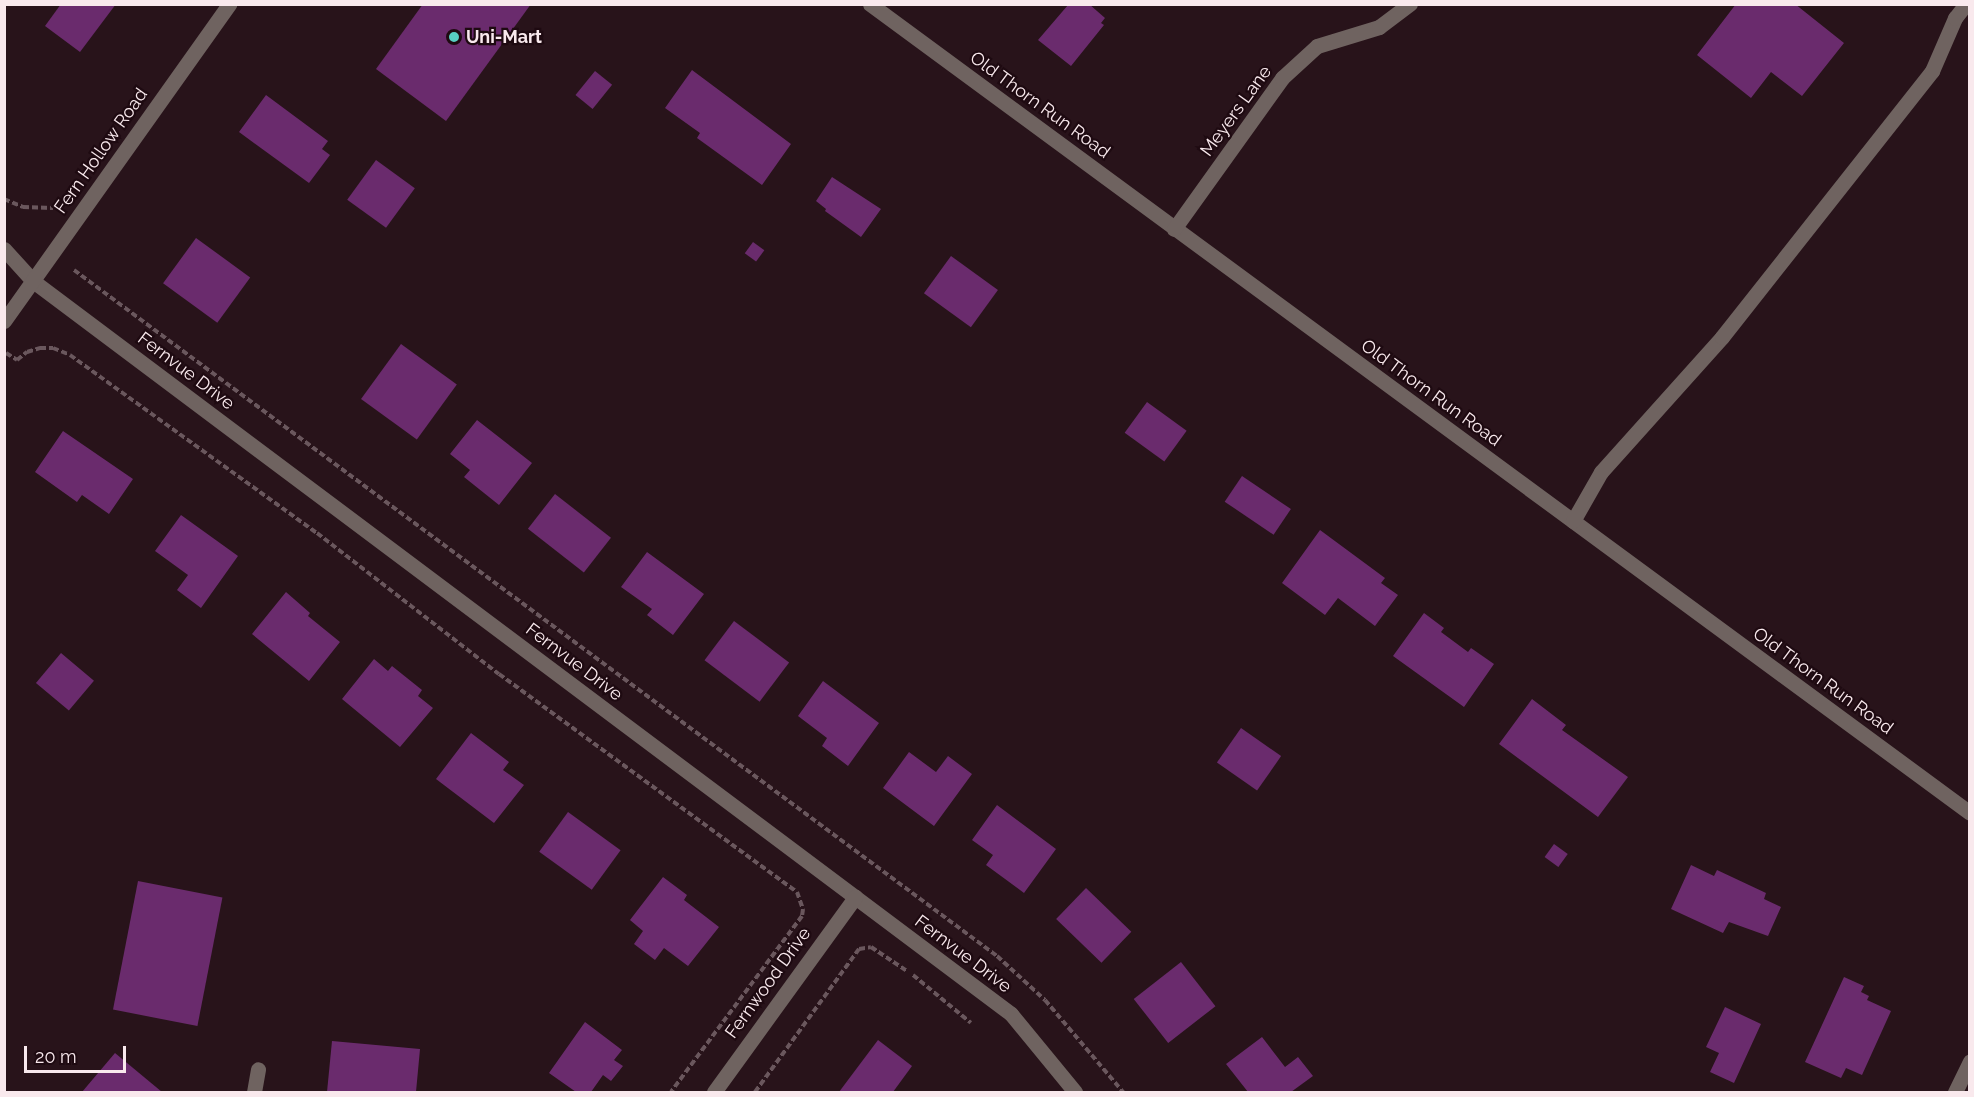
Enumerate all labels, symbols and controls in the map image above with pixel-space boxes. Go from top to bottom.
place label: Uni-Mart [466,26,542,48]
marker: Uni-Mart [447,30,461,44]
street label: Old Thorn Run Road [966,47,1114,163]
street label: Meyers Lane [1196,61,1276,161]
street label: Fern Hollow Road [50,84,152,218]
street label: Fernvue Drive [133,328,239,414]
street label: Old Thorn Run Road [1357,335,1505,451]
street label: Fernvue Drive [521,619,627,705]
street label: Old Thorn Run Road [1749,623,1897,739]
street label: Fernvue Drive [910,911,1016,997]
street label: Fernwood Drive [721,923,815,1043]
scale bar [27,1034,129,1072]
text: 20 m [35,1046,77,1067]

